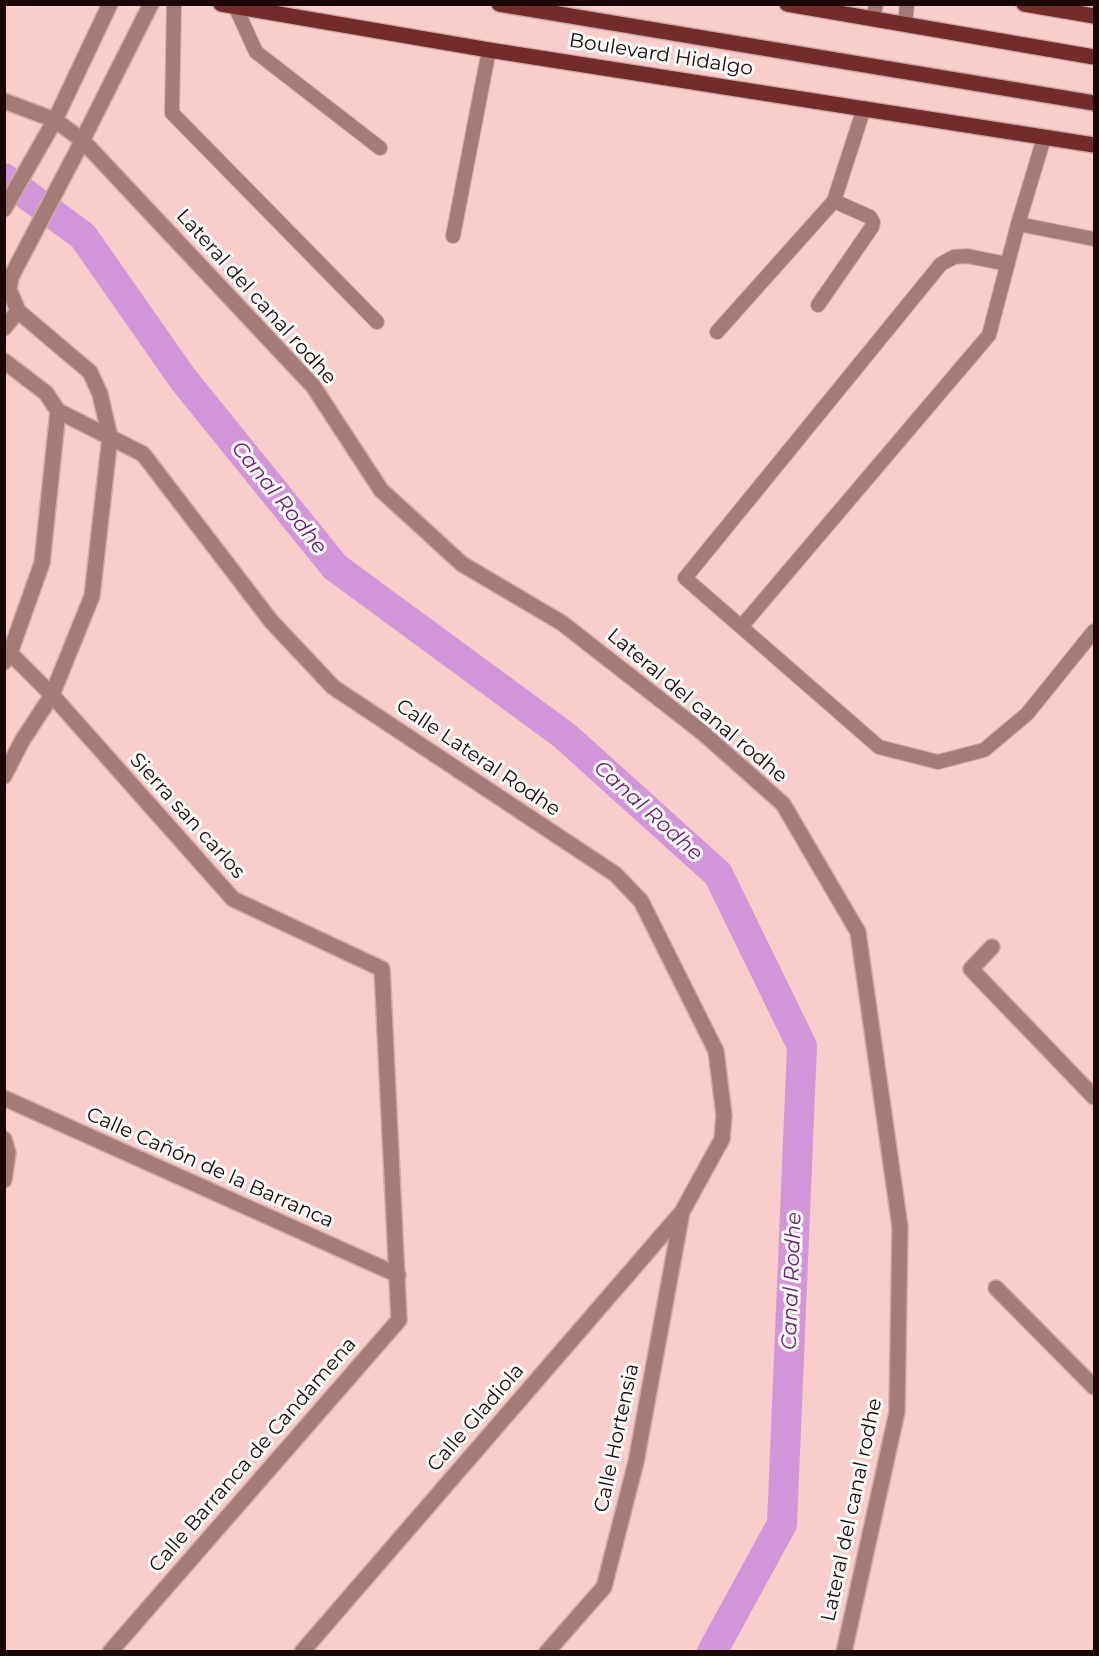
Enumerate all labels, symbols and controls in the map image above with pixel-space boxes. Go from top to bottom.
street label: Boulevard Hidalgo [567,29,755,81]
street label: Lateral del canal rodhe [171,204,341,390]
water label: Canal Rodhe [226,436,332,560]
street label: Lateral del canal rodhe [602,624,792,788]
street label: Calle Lateral Rodhe [391,694,565,822]
street label: Sierra san carlos [124,748,250,884]
water label: Canal Rodhe [588,755,708,867]
street label: Calle Cañón de la Barranca [83,1102,337,1234]
water label: Canal Rodhe [777,1212,807,1350]
street label: Calle Barranca de Candamena [144,1333,362,1577]
street label: Calle Gladiola [423,1359,529,1477]
street label: Calle Hortensia [590,1362,644,1514]
street label: Lateral del canal rodhe [817,1396,887,1624]

